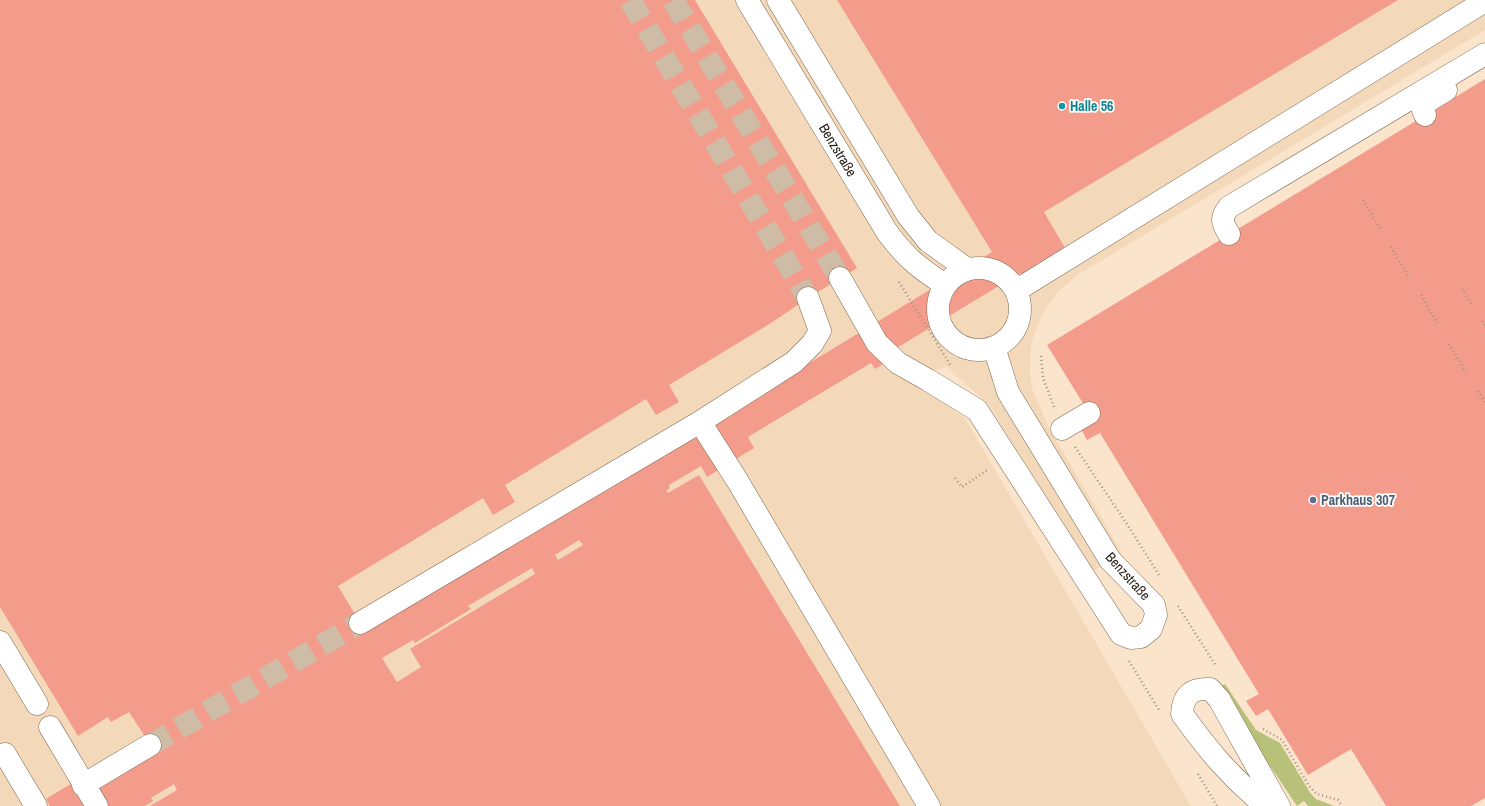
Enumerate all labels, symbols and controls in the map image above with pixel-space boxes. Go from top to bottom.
place label: Halle 56 [1070,97,1113,115]
marker: Halle 56 [1057,101,1067,111]
street label: Benzstraße [815,120,861,180]
place label: Parkhaus 307 [1321,491,1396,509]
marker: Parkhaus 307 [1308,495,1318,505]
street label: Benzstraße [1102,548,1154,604]

